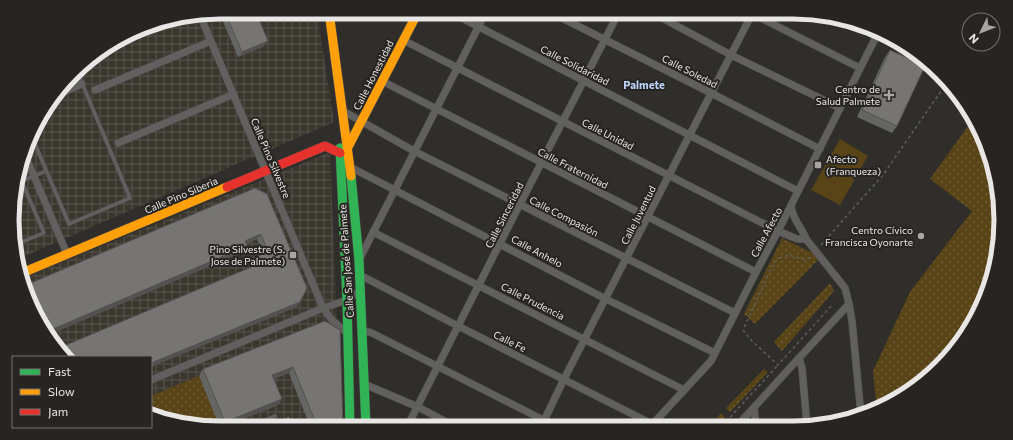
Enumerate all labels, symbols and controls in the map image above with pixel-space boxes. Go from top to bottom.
north arrow [961,12,1001,52]
text: N [966,32,981,47]
street label: Calle Honestidad [350,38,396,112]
street label: Calle Solidaridad [539,42,612,88]
street label: Calle Soledad [660,52,720,90]
district label: Palmete [623,78,665,91]
place label: Centro de Salud Palmete [816,83,880,107]
marker: Centro de Salud Palmete [883,89,895,101]
street label: Calle Pino Silvestre [249,116,293,200]
street label: Calle Unidad [580,116,636,152]
street label: Calle Fraternidad [536,145,610,191]
place label: Afecto (Franqueza) [826,153,881,177]
marker: Afecto (Franqueza) [813,160,823,170]
street label: Calle Pino Siberia [143,174,219,216]
street label: Calle Sinceridad [482,180,526,250]
street label: Calle Juventud [618,183,658,246]
street label: Calle Compasión [527,193,601,239]
street label: Calle San José de Palmete [336,204,356,318]
street label: Calle Afecto [748,205,784,259]
place label: Centro Cívico Francisca Oyonarte [825,224,913,248]
marker: Centro Cívico Francisca Oyonarte [916,231,926,241]
street label: Calle Anhelo [509,232,565,270]
place label: Pino Silvestre (S. Jose de Palmete) [210,243,285,267]
marker: Pino Silvestre (S. Jose de Palmete) [288,250,298,260]
street label: Calle Prudencia [499,280,567,322]
street label: Calle Fe [492,328,528,354]
legend [12,356,152,428]
text: Fast [48,364,71,378]
text: Slow [48,384,75,398]
text: Jam [48,404,68,419]

